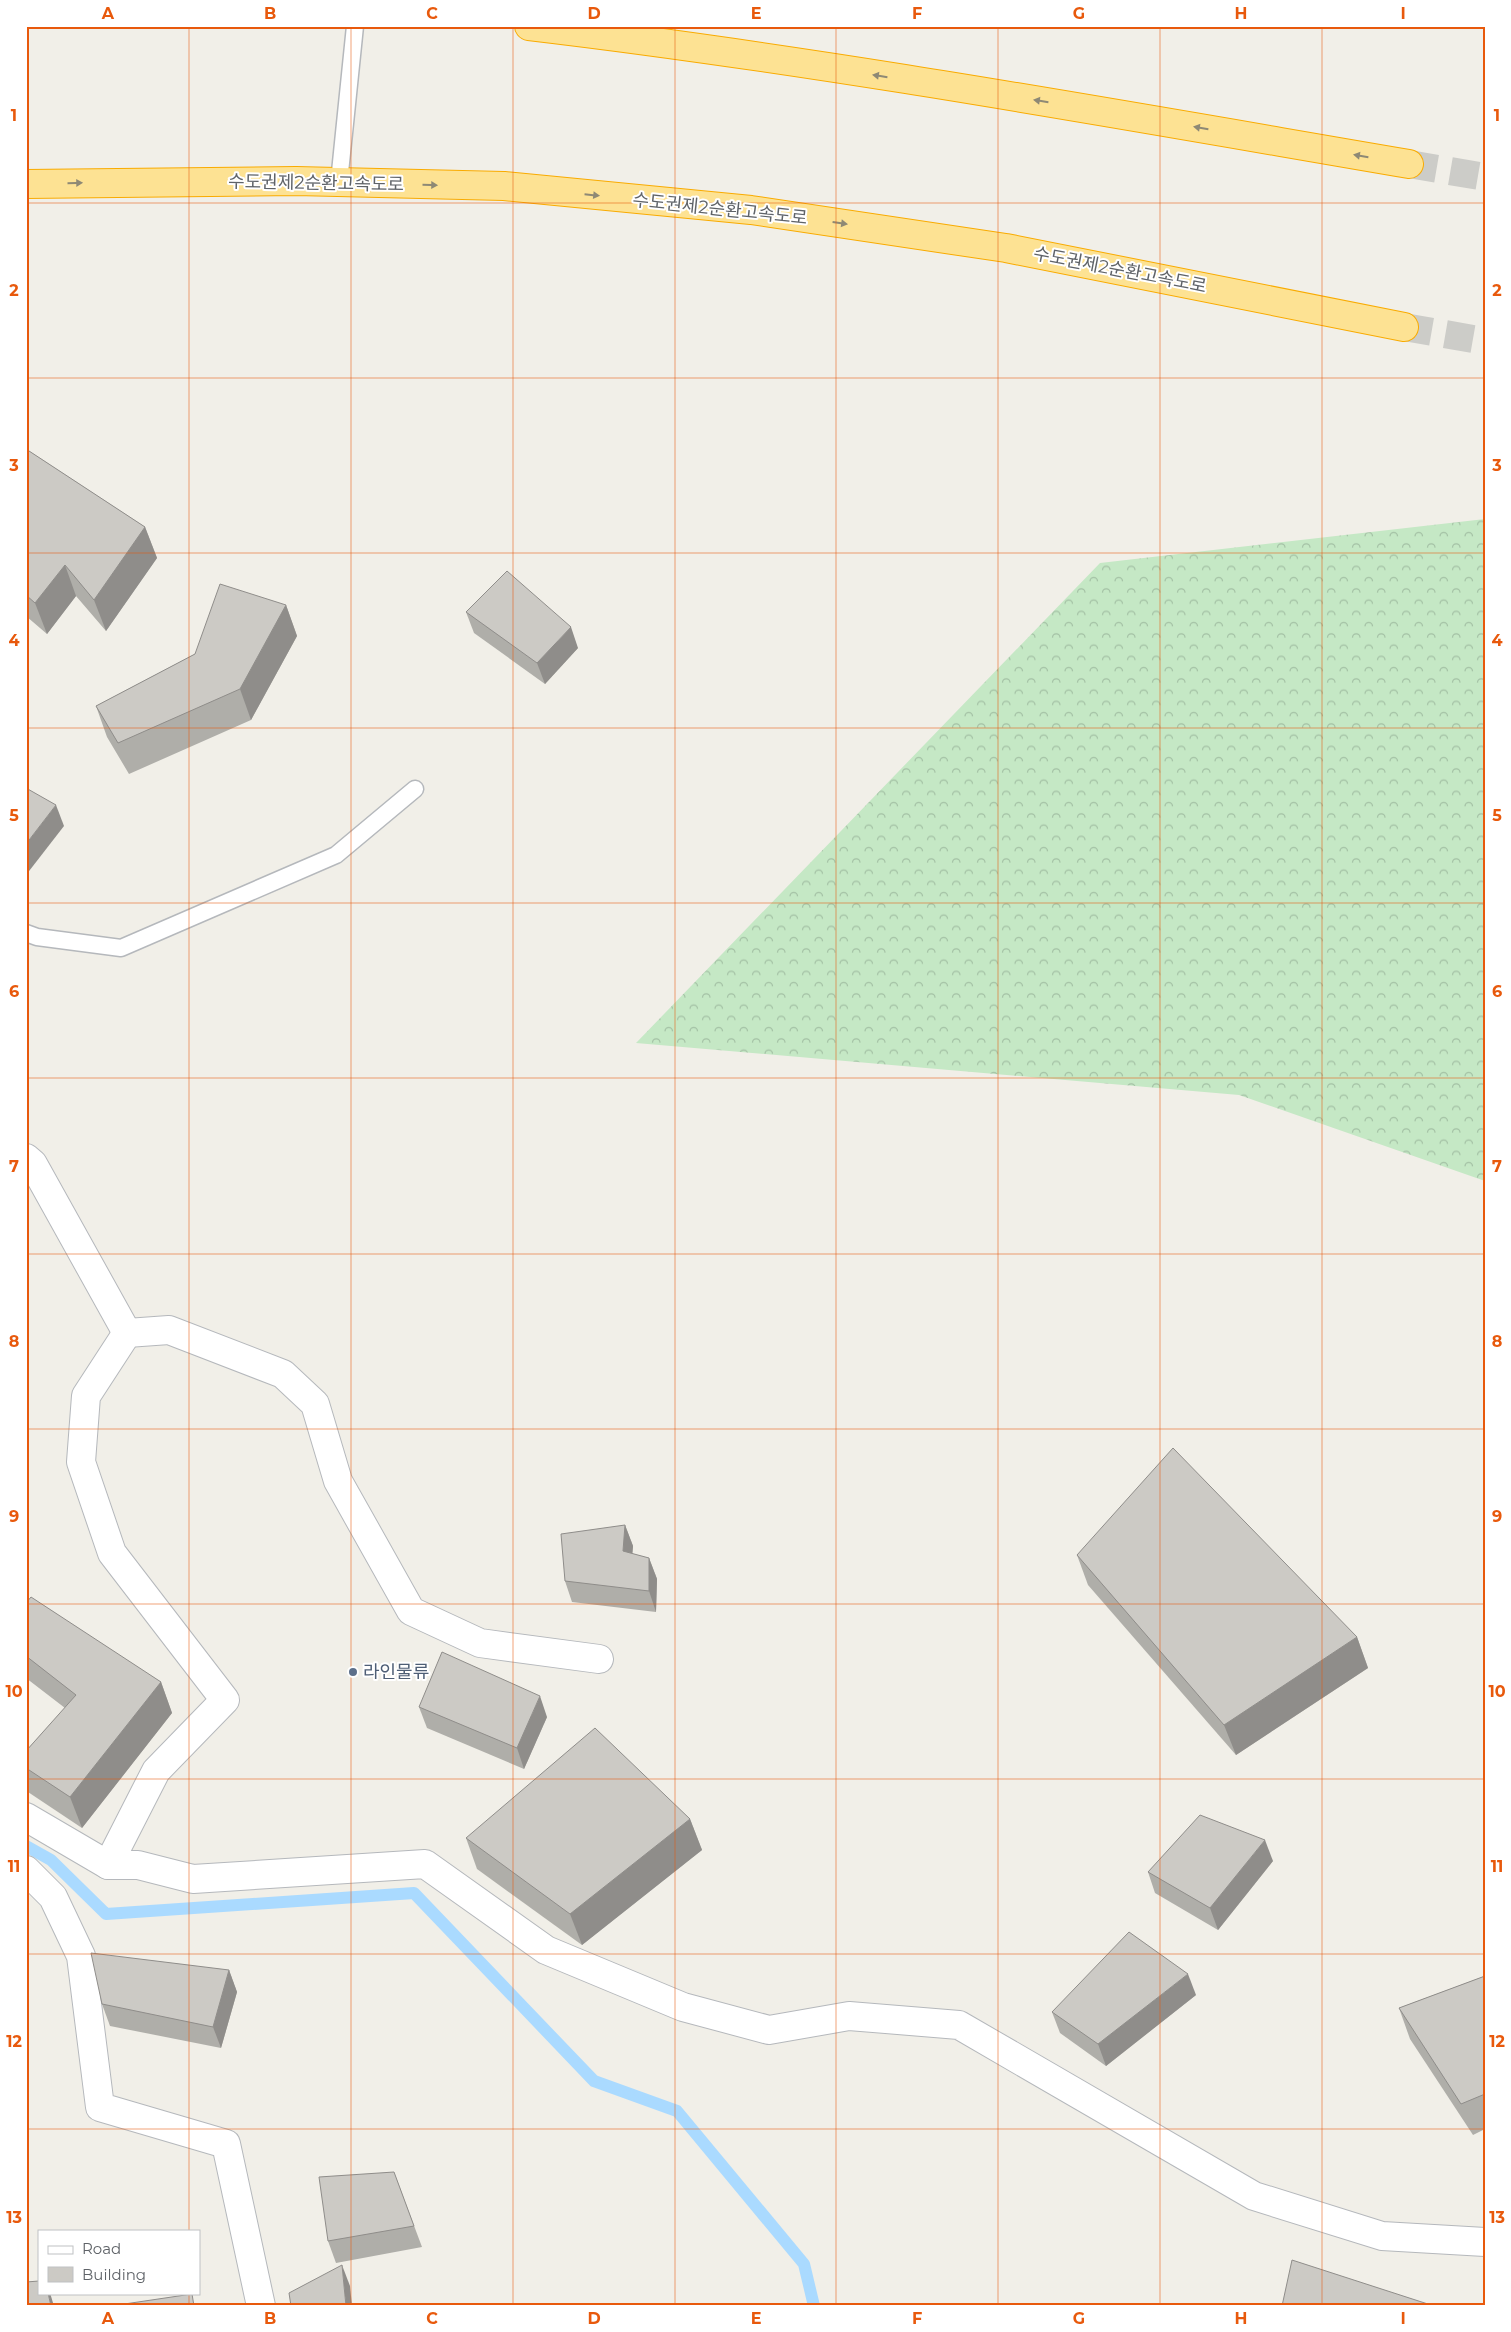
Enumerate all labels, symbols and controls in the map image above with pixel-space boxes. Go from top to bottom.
text: A [101,4,115,23]
text: B [264,4,276,23]
text: C [426,4,438,23]
text: D [587,4,601,23]
text: E [751,4,761,23]
text: F [912,4,922,23]
text: G [1073,4,1085,23]
text: H [1235,4,1247,23]
text: I [1400,4,1406,23]
one-way arrow [872,71,888,79]
one-way arrow [1032,97,1048,105]
text: 1 [11,106,17,125]
text: 1 [1494,106,1500,125]
one-way arrow [1192,124,1208,132]
one-way arrow [1353,151,1369,159]
street label: 수도권제2순환고속도로 [228,170,404,196]
one-way arrow [67,179,83,187]
one-way arrow [422,181,438,189]
street label: 수도권제2순환고속도로 [631,189,809,229]
one-way arrow [584,191,600,199]
one-way arrow [833,220,849,228]
street label: 수도권제2순환고속도로 [1032,242,1208,298]
text: 2 [9,281,19,300]
text: 2 [1492,281,1502,300]
text: 3 [8,456,19,475]
text: 3 [1491,456,1502,475]
text: 4 [8,631,20,650]
text: 4 [1491,631,1503,650]
text: 5 [9,806,19,825]
text: 5 [1492,806,1502,825]
text: 6 [9,982,19,1001]
text: 6 [1492,982,1502,1001]
text: 7 [9,1157,19,1176]
text: 7 [1492,1157,1502,1176]
text: 8 [9,1332,19,1351]
text: 8 [1492,1332,1502,1351]
text: 9 [9,1507,19,1526]
text: 9 [1492,1507,1502,1526]
place label: 라인물류 [363,1661,429,1683]
marker: 라인물류 [347,1666,359,1678]
text: 10 [5,1682,23,1701]
text: 10 [1488,1682,1506,1701]
text: 11 [8,1857,20,1876]
text: 11 [1491,1857,1503,1876]
text: 12 [6,2032,22,2051]
text: 12 [1489,2032,1505,2051]
text: 13 [6,2208,22,2227]
text: 13 [1489,2208,1505,2227]
legend [38,2230,200,2294]
text: Road [82,2239,121,2258]
text: Building [82,2265,146,2284]
text: A [101,2309,115,2328]
text: B [264,2309,276,2328]
text: C [426,2309,438,2328]
text: D [587,2309,601,2328]
text: E [751,2309,761,2328]
text: F [912,2309,922,2328]
text: G [1073,2309,1085,2328]
text: H [1235,2309,1247,2328]
text: I [1400,2309,1406,2328]

